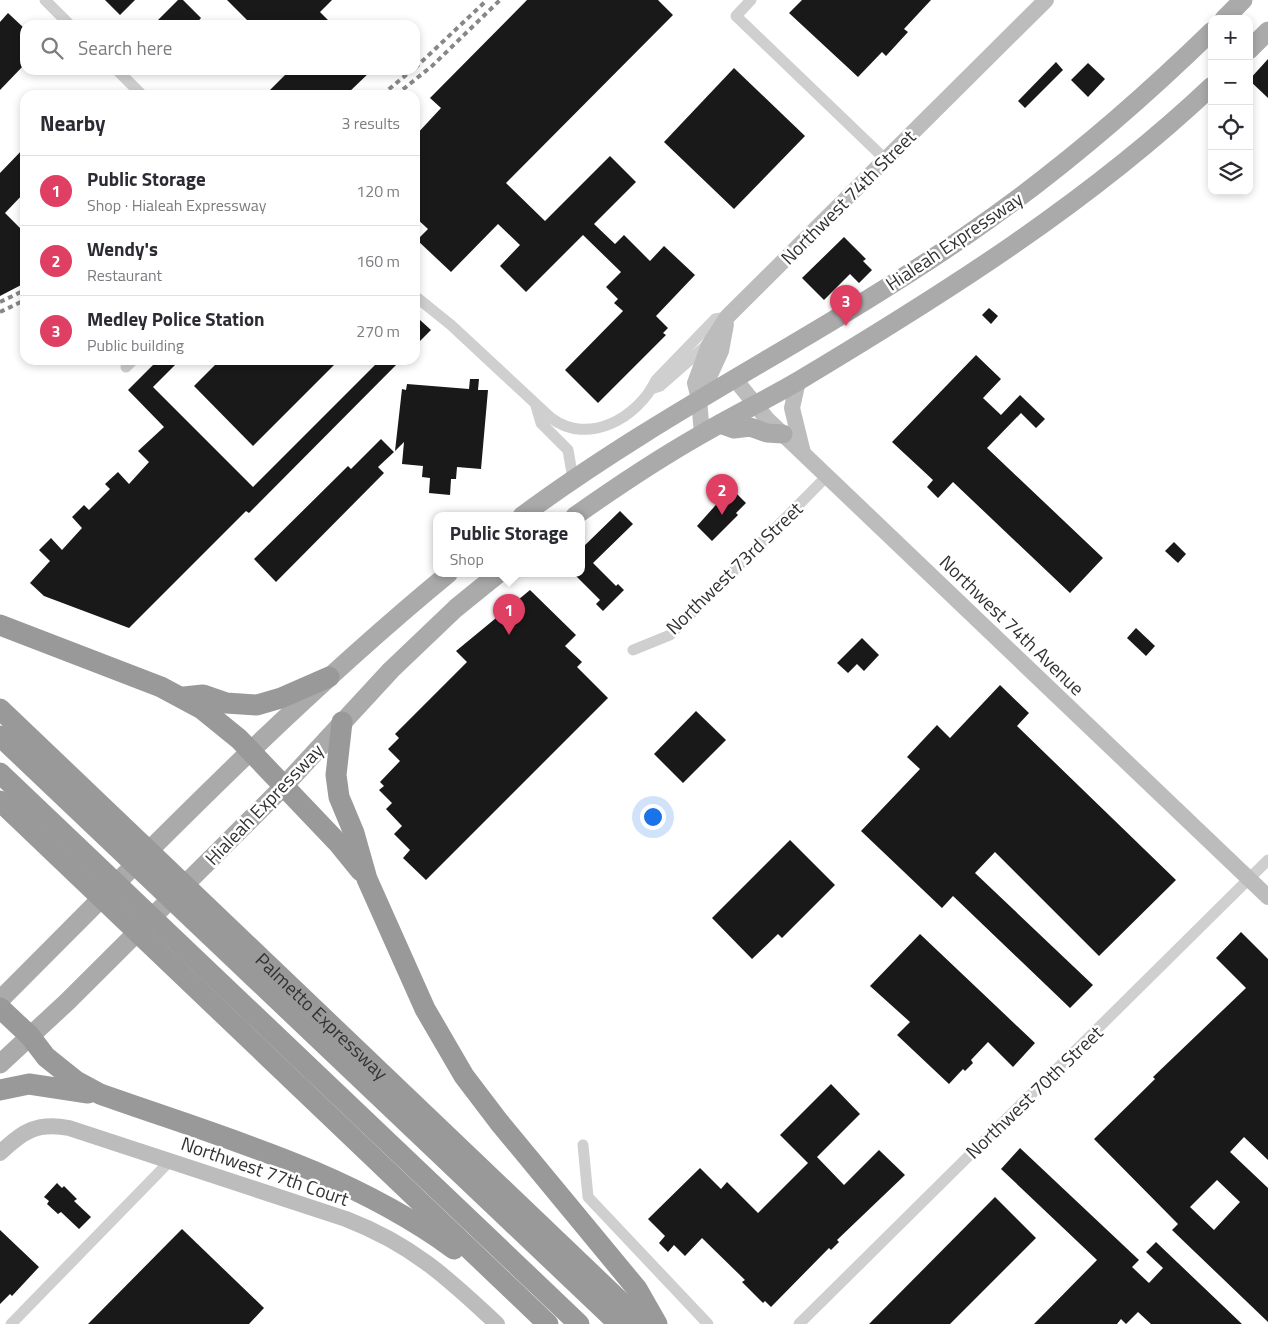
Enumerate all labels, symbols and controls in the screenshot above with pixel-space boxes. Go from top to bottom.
map controls [1208,15,1253,195]
button: + [1208,15,1253,60]
search box [20,20,420,75]
text: Search here [78,33,172,62]
icon: search [38,34,66,62]
button: − [1208,60,1253,105]
button: locate [1208,105,1253,150]
text: Nearby [40,107,105,139]
text: 3 results [341,111,400,135]
street label: Northwest 74th Street [773,122,922,271]
button: layers [1208,150,1253,195]
text: Public Storage [87,164,206,193]
text: 1 [52,179,60,203]
text: 120 m [356,179,400,203]
street label: Hialeah Expressway [879,184,1028,297]
text: Shop · Hialeah Expressway [87,193,266,217]
text: Wendy's [87,234,158,263]
text: 2 [52,249,60,273]
text: 160 m [356,249,400,273]
text: Restaurant [87,263,162,287]
pin: 3 [830,285,862,326]
text: Medley Police Station [87,304,265,333]
text: 3 [52,319,60,343]
text: 270 m [356,319,400,343]
text: Public building [87,333,184,357]
pin: 2 [706,474,738,515]
street label: Northwest 73rd Street [659,494,809,641]
popup [433,512,585,577]
text: Public Storage [450,518,568,547]
text: Shop [450,547,484,571]
street label: Northwest 74th Avenue [933,548,1091,702]
pin: 1 [493,594,525,635]
street label: Hialeah Expressway [198,736,330,871]
your location [640,804,666,830]
street label: Palmetto Expressway [249,945,395,1087]
street label: Northwest 70th Street [958,1018,1109,1165]
street label: Northwest 77th Court [177,1128,353,1213]

